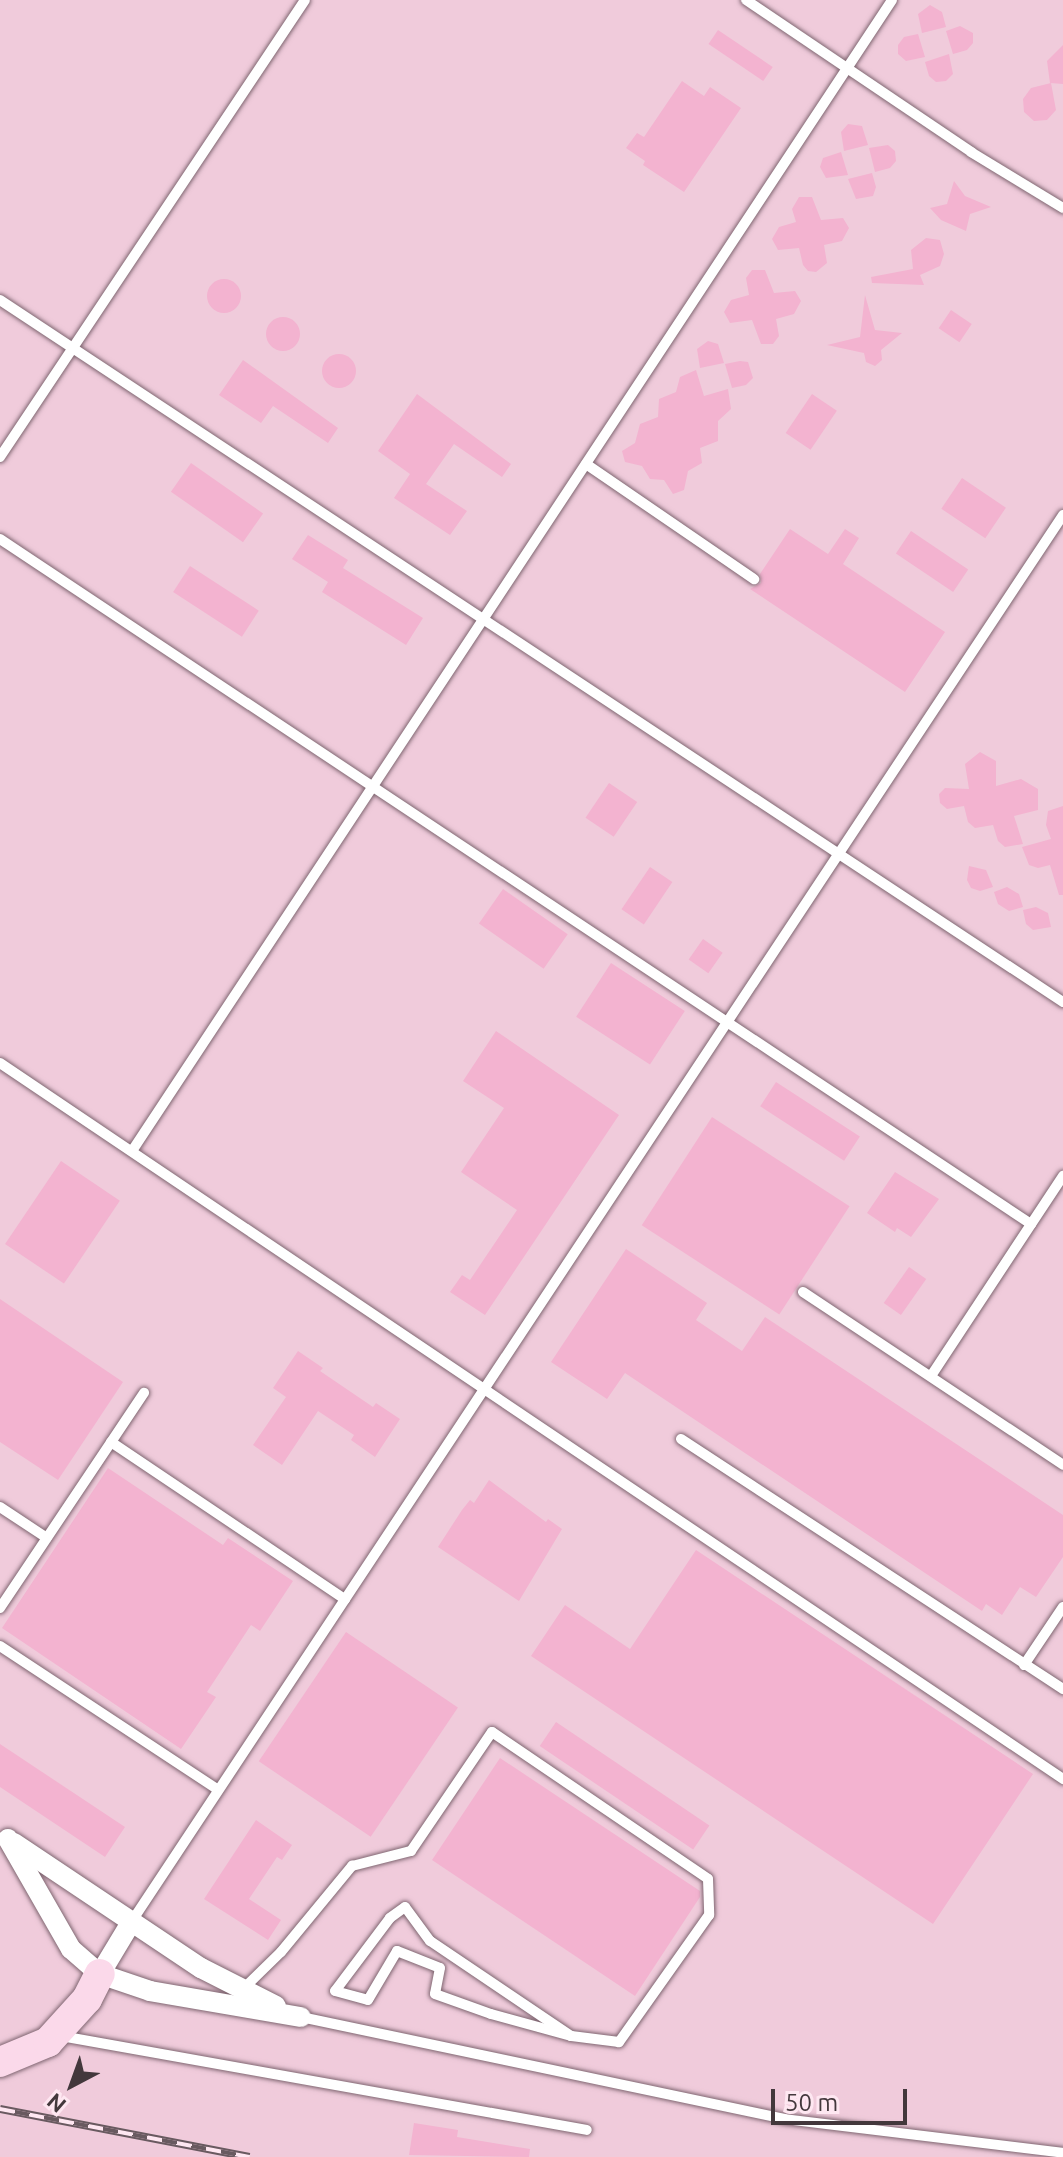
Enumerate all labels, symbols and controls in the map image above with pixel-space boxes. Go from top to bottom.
north arrow [32,2045,112,2125]
scale bar [775,2073,911,2123]
text: N [42,2089,70,2118]
text: 50 m [785,2089,838,2116]

